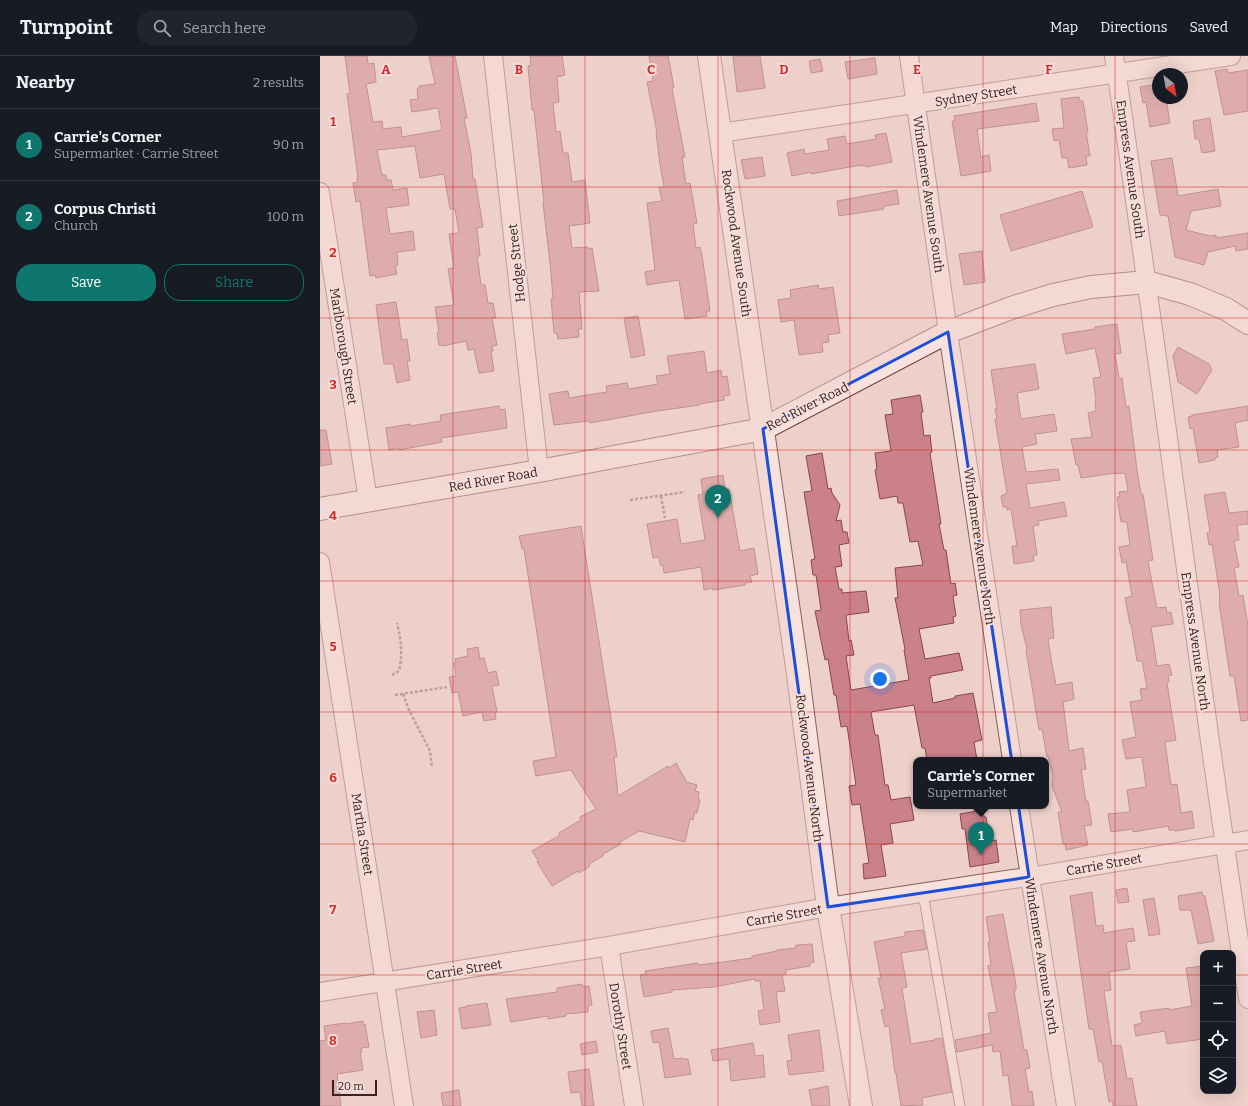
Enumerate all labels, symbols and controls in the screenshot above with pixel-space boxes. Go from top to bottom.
search box [137,10,417,46]
text: Turnpoint [20,16,113,39]
icon: search [151,17,173,39]
text: Search here [183,19,266,37]
text: Map [1050,19,1078,36]
text: Directions [1100,19,1168,36]
text: Saved [1190,19,1228,36]
text: A [381,62,391,77]
text: B [515,62,523,77]
text: C [647,62,655,77]
text: D [779,62,789,77]
text: E [913,62,921,77]
text: F [1045,62,1053,77]
north arrow [1152,68,1188,104]
text: Nearby [16,72,75,93]
text: 2 results [253,75,304,90]
street label: Sydney Street [934,82,1018,109]
street label: Empress Avenue South [1113,99,1148,239]
text: 1 [330,114,336,129]
street label: Windemere Avenue South [910,115,947,274]
text: Carrie's Corner [54,128,161,146]
text: 1 [26,137,32,152]
text: 90 m [273,137,304,152]
text: Supermarket · Carrie Street [54,146,218,161]
street label: Rockwood Avenue South [719,168,754,318]
text: Corpus Christi [54,200,156,218]
text: 2 [25,209,33,224]
text: 100 m [267,209,304,224]
text: Church [54,218,98,233]
street label: Hodge Street [505,223,528,303]
text: 2 [329,245,337,260]
button: Save [16,264,156,301]
button: Share [164,264,304,301]
street label: Marlborough Street [327,287,360,406]
text: 3 [329,377,337,392]
street label: Red River Road [764,379,851,434]
street label: Red River Road [447,464,539,495]
street label: Windemere Avenue North [961,467,998,626]
pin: 2 [705,485,731,518]
text: 4 [329,508,337,523]
street label: Empress Avenue North [1178,571,1213,711]
text: 5 [329,639,337,654]
your location [870,669,890,689]
street label: Rockwood Avenue North [793,693,826,843]
popup [913,757,1049,809]
text: Carrie's Corner [927,767,1035,785]
text: 6 [329,770,337,785]
text: Supermarket [927,785,1007,800]
street label: Martha Street [349,792,376,877]
pin: 1 [968,822,994,855]
street label: Carrie Street [1065,850,1143,879]
street label: Windemere Avenue North [1022,877,1061,1036]
street label: Carrie Street [745,901,823,930]
text: 7 [330,902,337,917]
map controls [1200,950,1236,1094]
button: + [1200,950,1236,986]
street label: Carrie Street [425,956,503,983]
street label: Dorothy Street [606,981,635,1071]
button: − [1200,986,1236,1022]
button: locate [1200,1022,1236,1058]
text: 8 [329,1033,337,1048]
button: layers [1200,1058,1236,1094]
scale bar [332,1078,377,1097]
text: 20 m [338,1080,364,1093]

